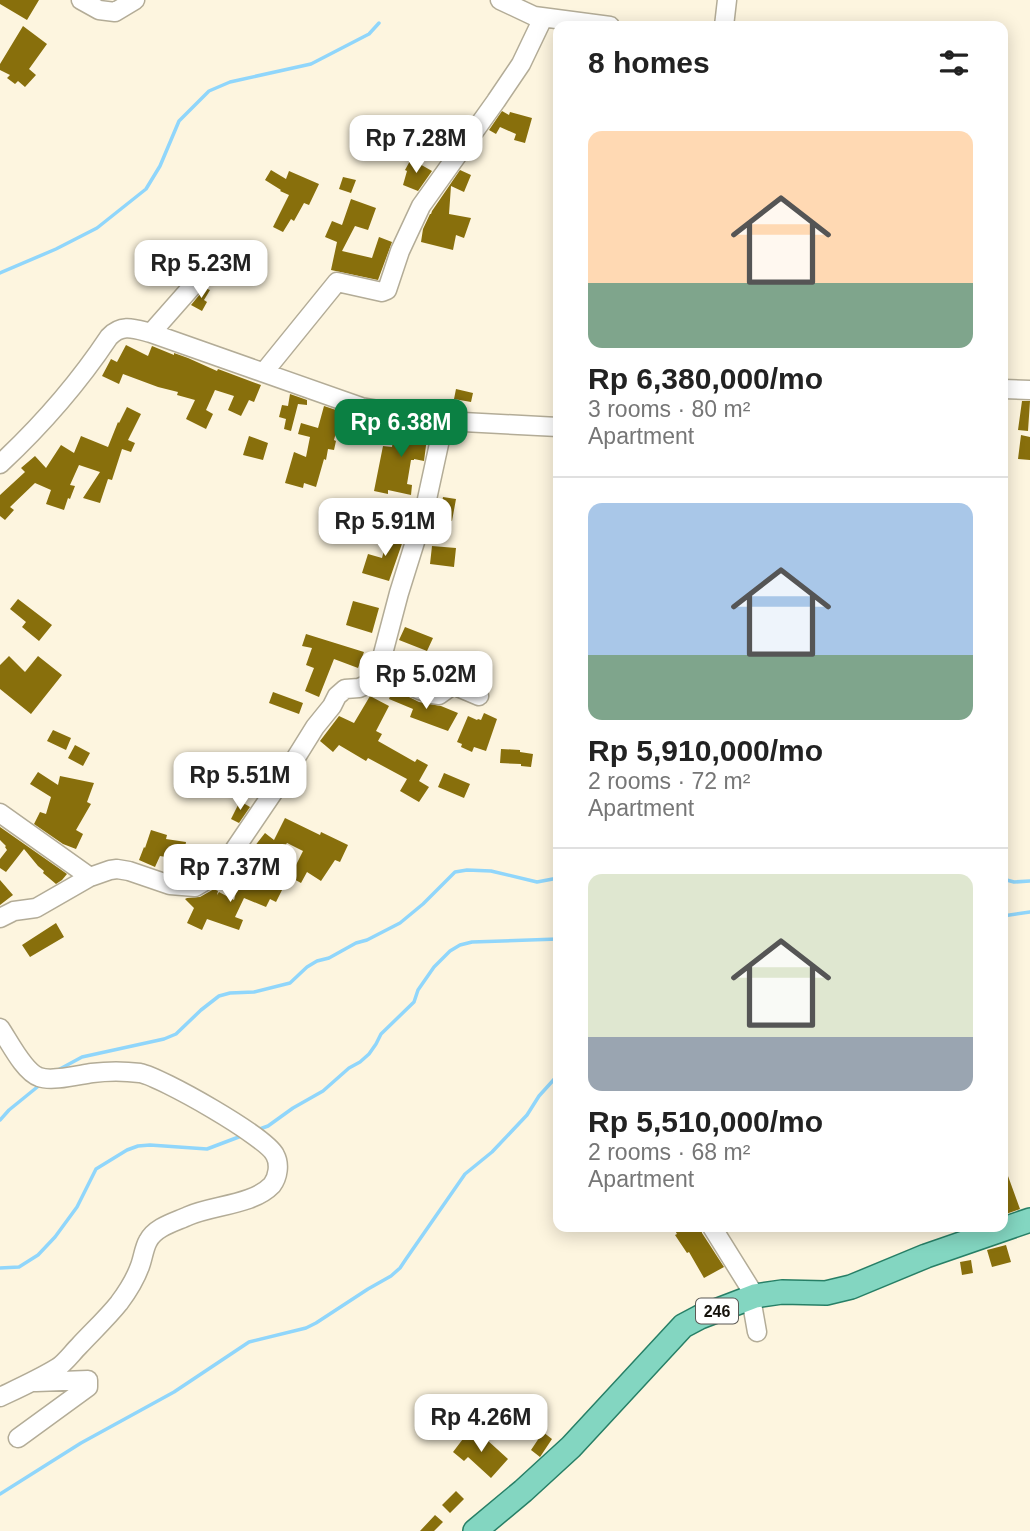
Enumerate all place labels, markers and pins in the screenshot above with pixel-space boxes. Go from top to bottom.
pin: Rp 7.28M [344,116,488,175]
pin: Rp 5.23M [129,240,273,300]
pin: Rp 6.38M [329,400,473,459]
pin: Rp 5.91M [313,498,457,558]
pin: Rp 5.02M [354,652,498,711]
pin: Rp 5.51M [168,752,312,812]
pin: Rp 7.37M [158,844,302,904]
pin: Rp 4.26M [409,1394,553,1454]

